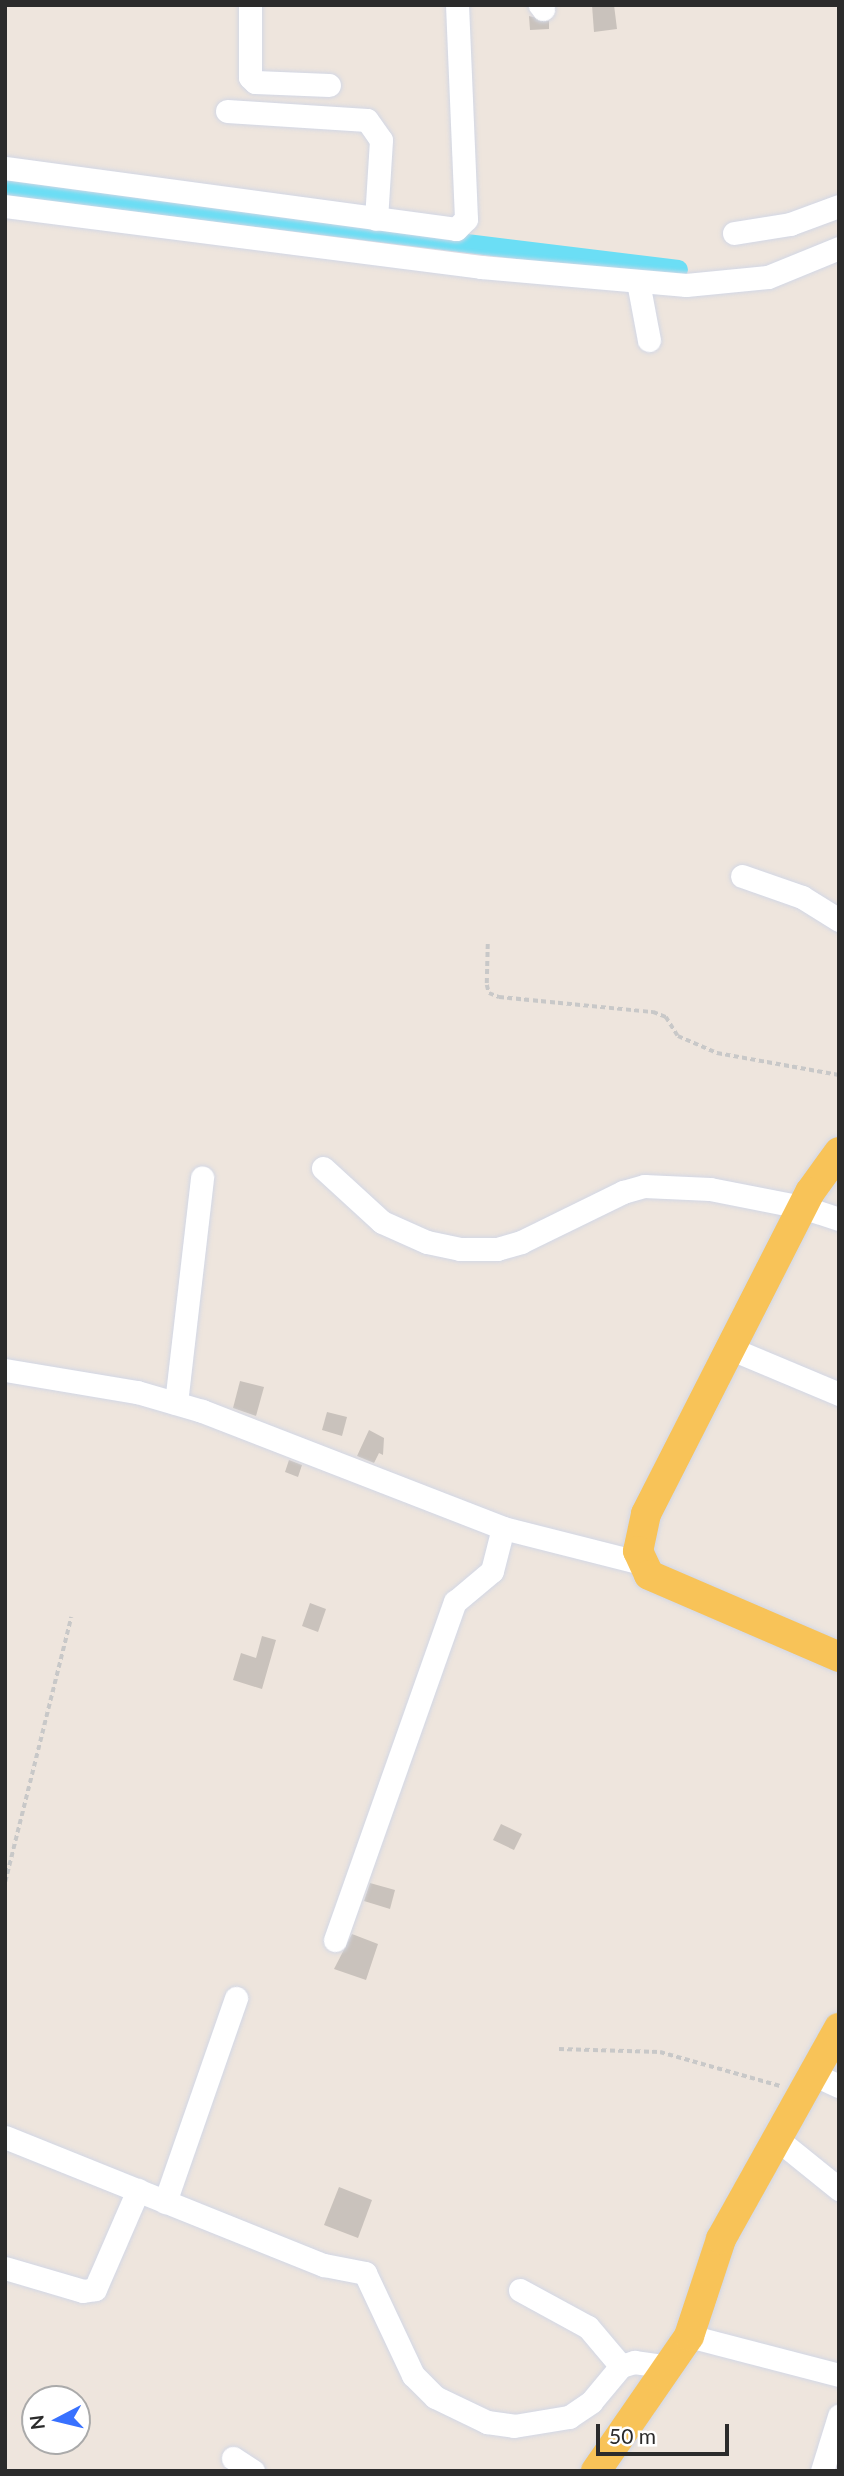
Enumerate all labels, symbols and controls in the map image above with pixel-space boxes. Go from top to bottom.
north arrow [21,2385,91,2455]
scale bar [599,2410,732,2454]
text: N [24,2414,49,2431]
text: 50 m [609,2423,656,2448]

